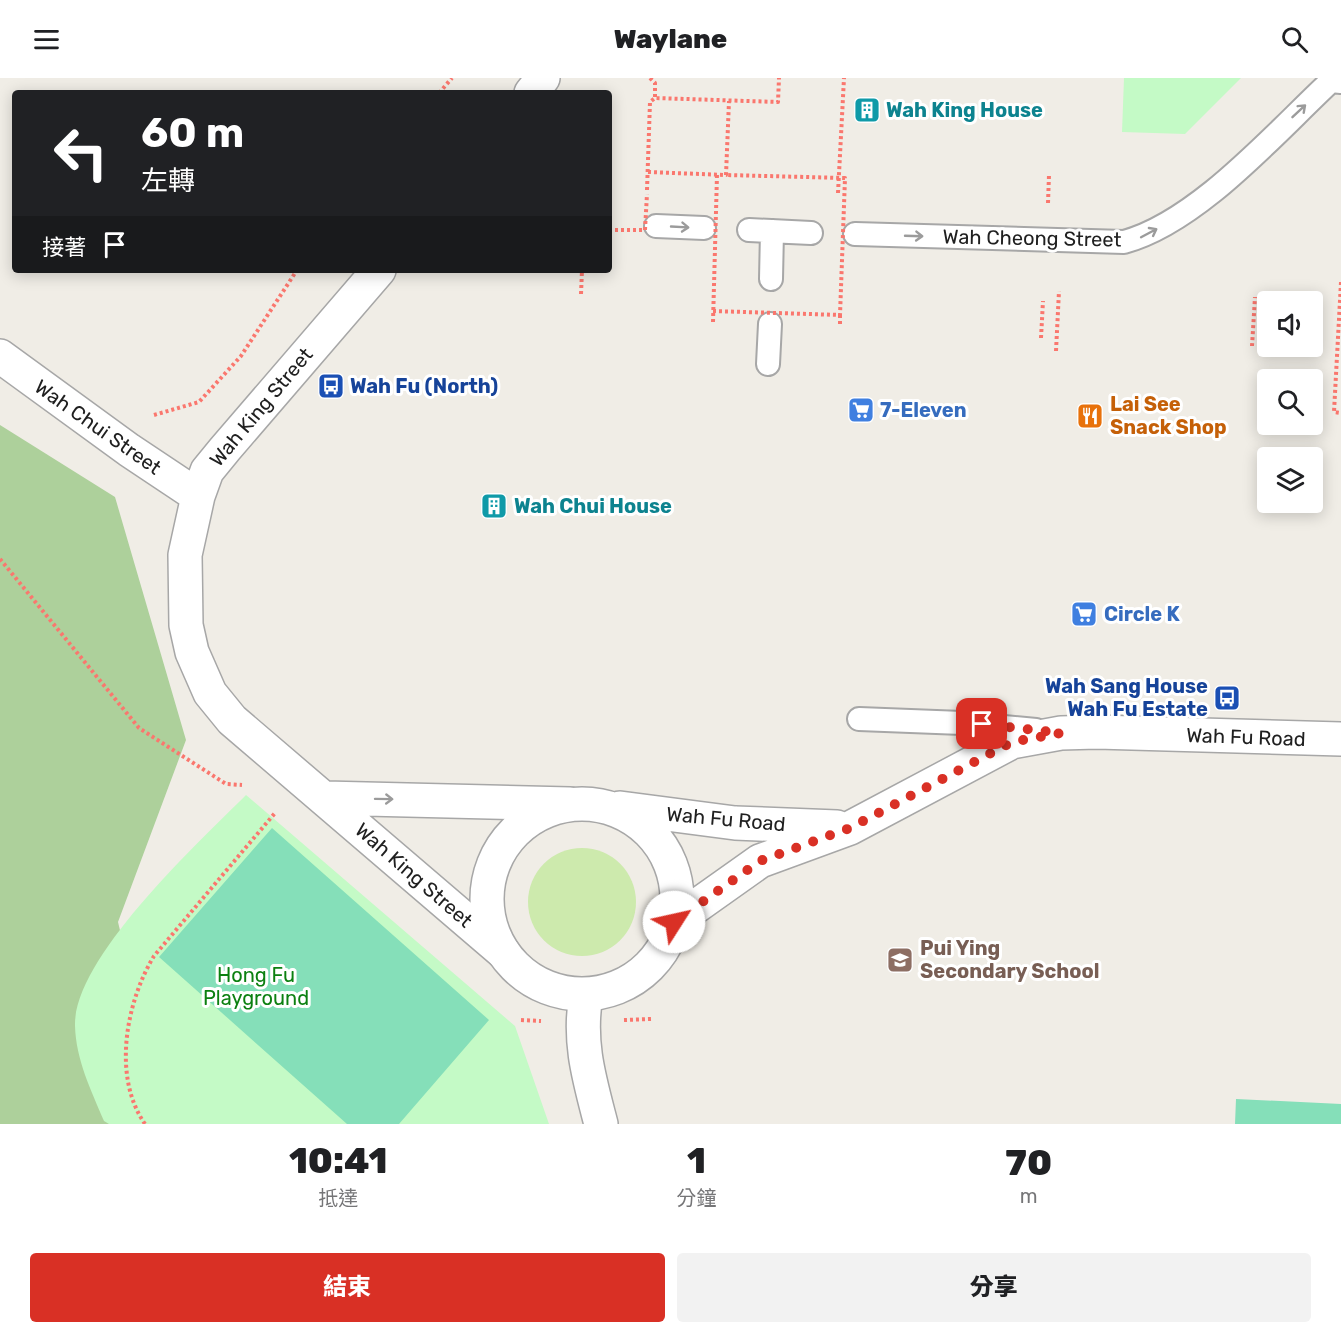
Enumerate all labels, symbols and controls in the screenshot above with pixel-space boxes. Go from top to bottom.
icon: menu [30,23,63,56]
text: Waylane [614,23,727,55]
icon: search [1278,23,1311,56]
building icon: Wah King House [852,95,882,125]
place label: Wah King House [886,98,1043,122]
one-way arrow [1292,103,1307,118]
text: 60 m [141,108,244,158]
icon: left [42,114,120,192]
text: 左轉 [141,165,195,197]
one-way arrow [670,221,690,232]
street label: Wah Cheong Street [942,224,1122,252]
one-way arrow [1140,227,1157,239]
icon: arrive [98,228,131,261]
one-way arrow [903,231,923,242]
text: 接著 [42,234,86,261]
map controls [1257,291,1323,513]
button: sound [1257,291,1323,357]
street label: Wah King Street [204,343,318,471]
button: search [1257,369,1323,435]
bus stop icon: Wah Fu (North) [316,371,346,401]
street label: Wah Chui Street [30,374,166,480]
place label: Wah Fu (North) [350,374,498,398]
place label: Lai See Snack Shop [1110,392,1227,439]
supermarket icon: 7-Eleven [846,395,876,425]
place label: 7-Eleven [880,398,967,422]
restaurant icon: Lai See Snack Shop [1075,401,1105,431]
button: layers [1257,447,1323,513]
building icon: Wah Chui House [479,491,509,521]
place label: Wah Chui House [514,494,672,518]
supermarket icon: Circle K [1069,599,1099,629]
place label: Circle K [1104,602,1180,626]
place label: Wah Sang House Wah Fu Estate [1045,674,1208,721]
bus stop icon: Wah Sang House Wah Fu Estate [1212,683,1242,713]
pin [956,698,1007,749]
icon: arrive [965,707,998,740]
street label: Wah Fu Road [1186,723,1306,751]
one-way arrow [373,794,393,805]
street label: Wah Fu Road [665,802,787,836]
street label: Wah King Street [351,818,478,933]
position arrow [642,890,706,954]
place label: Pui Ying Secondary School [920,936,1099,983]
school or university icon: Pui Ying Secondary School [885,945,915,975]
park label: Hong Fu Playground [203,963,309,1010]
text: 10:41 [289,1139,388,1182]
text: 1 [687,1139,706,1182]
text: 70 [1005,1141,1052,1184]
text: m [1020,1184,1038,1208]
text: 抵達 [318,1186,358,1210]
text: 分鐘 [676,1186,716,1210]
button: 結束 [30,1253,665,1322]
button: 分享 [677,1253,1311,1322]

